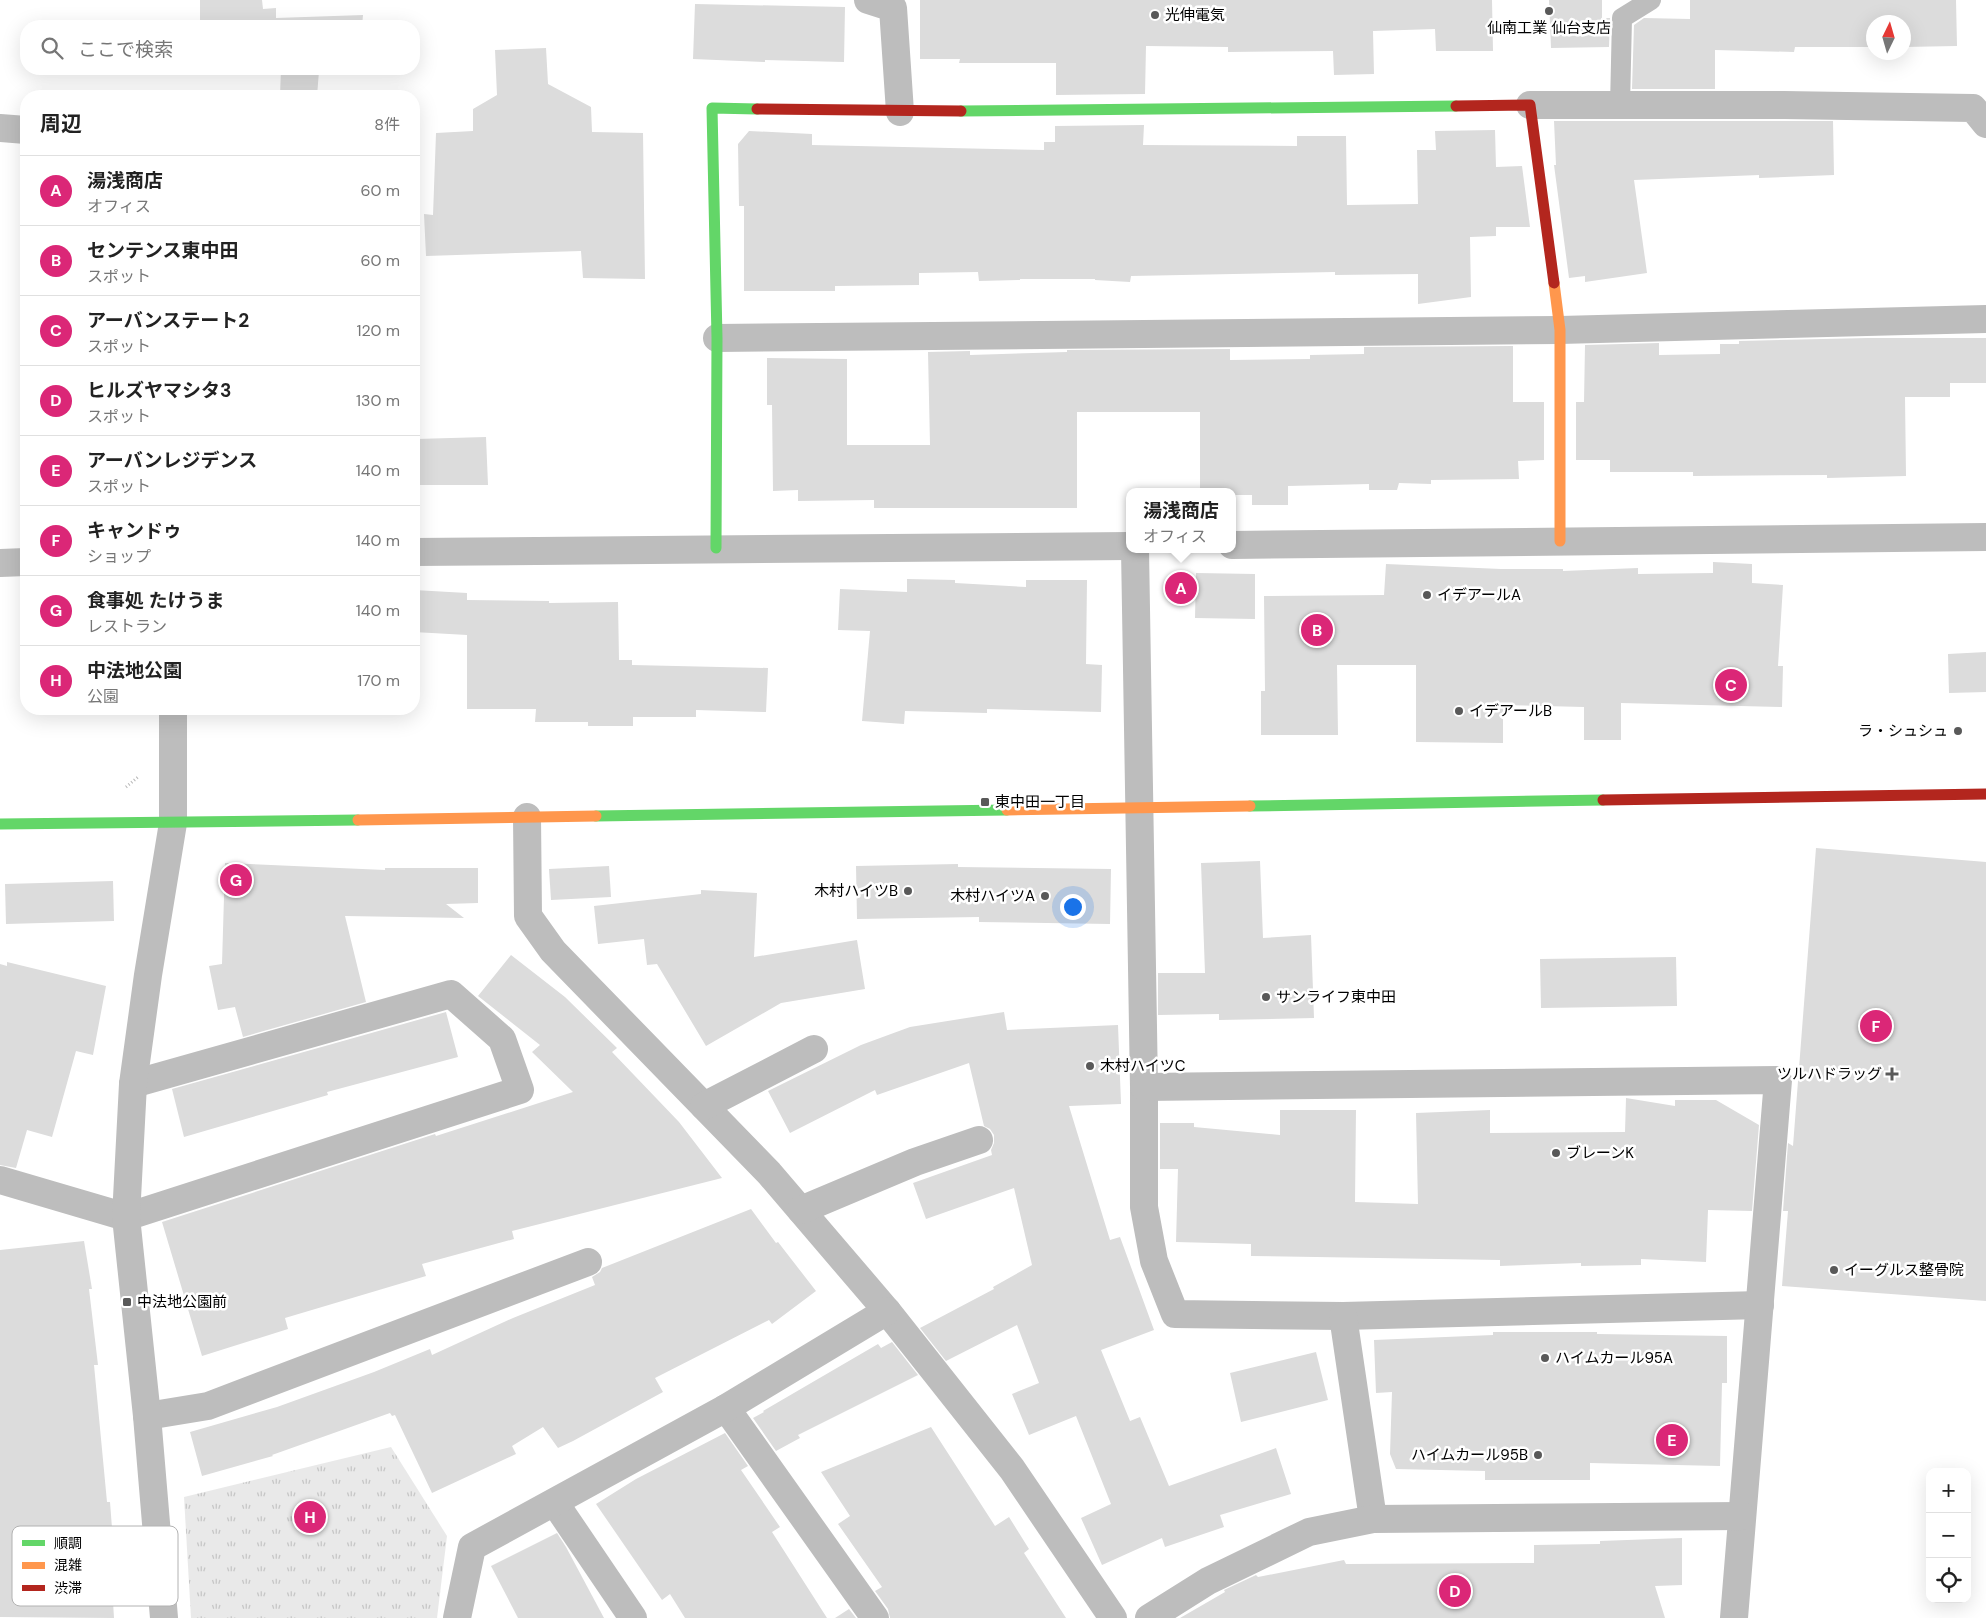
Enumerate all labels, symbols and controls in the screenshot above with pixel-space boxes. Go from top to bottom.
place label: 光伸電気 [1165,5,1225,25]
marker: 仙南工業 仙台支店 [1543,5,1555,17]
marker: 光伸電気 [1149,9,1161,21]
north arrow [1866,15,1911,60]
place label: 仙南工業 仙台支店 [1487,18,1611,38]
search box [20,20,420,75]
icon: search [38,34,66,62]
text: ここで検索 [78,37,173,62]
text: 周辺 [40,110,82,138]
text: 8件 [374,114,400,135]
text: 湯浅商店 [87,168,163,193]
text: A [50,180,62,201]
text: 60 m [360,180,400,201]
text: オフィス [87,196,151,217]
text: センテンス東中田 [87,238,239,263]
text: B [51,250,61,271]
text: 60 m [360,250,400,271]
text: スポット [87,266,151,287]
text: アーバンステート2 [87,308,249,333]
text: C [50,320,62,341]
text: 120 m [356,320,400,341]
text: スポット [87,336,151,357]
text: ヒルズヤマシタ3 [87,378,231,403]
text: D [50,390,62,411]
text: 130 m [356,390,400,411]
text: スポット [87,406,151,427]
text: アーバンレジデンス [87,448,257,473]
text: E [51,460,61,481]
text: 140 m [356,460,400,481]
text: スポット [87,476,151,497]
popup [1126,488,1236,553]
text: 湯浅商店 [1143,498,1219,523]
text: キャンドゥ [87,518,182,543]
text: オフィス [1143,526,1207,547]
text: F [52,530,60,551]
text: 140 m [356,530,400,551]
text: ショップ [87,546,151,567]
pin: A [1165,569,1197,607]
place label: イデアールA [1437,585,1521,605]
text: 食事処 たけうま [87,588,224,613]
marker: イデアールA [1421,589,1433,601]
text: G [50,600,62,621]
text: 140 m [356,600,400,621]
pin: B [1301,611,1333,649]
text: レストラン [87,616,167,637]
text: 中法地公園 [87,658,182,683]
pin: C [1715,666,1747,704]
text: H [50,670,62,691]
text: 170 m [357,670,400,691]
text: 公園 [87,686,119,707]
place label: イデアールB [1469,701,1552,721]
marker: イデアールB [1453,705,1465,717]
place label: ラ・シュシュ [1858,721,1948,741]
marker: ラ・シュシュ [1952,725,1964,737]
place label: 東中田一丁目 [995,792,1085,812]
marker: 東中田一丁目 [979,796,991,808]
pin: G [220,861,252,899]
place label: 木村ハイツB [814,881,898,901]
marker: 木村ハイツB [902,885,914,897]
place label: 木村ハイツA [950,886,1035,906]
marker: 木村ハイツA [1039,890,1051,902]
your location [1060,894,1086,920]
place label: サンライフ東中田 [1276,987,1396,1007]
marker: サンライフ東中田 [1260,991,1272,1003]
pin: F [1860,1007,1892,1045]
place label: 木村ハイツC [1100,1056,1186,1076]
marker: 木村ハイツC [1084,1060,1096,1072]
place label: ツルハドラッグ [1777,1064,1882,1084]
marker: ツルハドラッグ [1886,1068,1898,1080]
place label: ブレーンK [1566,1143,1634,1163]
marker: ブレーンK [1550,1147,1562,1159]
place label: イーグルス整骨院 [1844,1260,1964,1280]
marker: イーグルス整骨院 [1828,1264,1840,1276]
place label: 中法地公園前 [137,1292,227,1312]
marker: 中法地公園前 [121,1296,133,1308]
place label: ハイムカール95A [1555,1348,1673,1368]
marker: ハイムカール95A [1539,1352,1551,1364]
pin: E [1656,1421,1688,1459]
place label: ハイムカール95B [1411,1445,1528,1465]
marker: ハイムカール95B [1532,1449,1544,1461]
map controls [1926,1468,1971,1603]
button: + [1926,1468,1971,1513]
pin: H [294,1498,326,1536]
button: − [1926,1513,1971,1558]
legend [12,1526,178,1606]
text: 順調 [54,1534,82,1552]
text: 混雑 [54,1556,82,1574]
button: locate [1926,1558,1971,1603]
pin: D [1439,1572,1471,1610]
text: 渋滞 [54,1579,82,1597]

